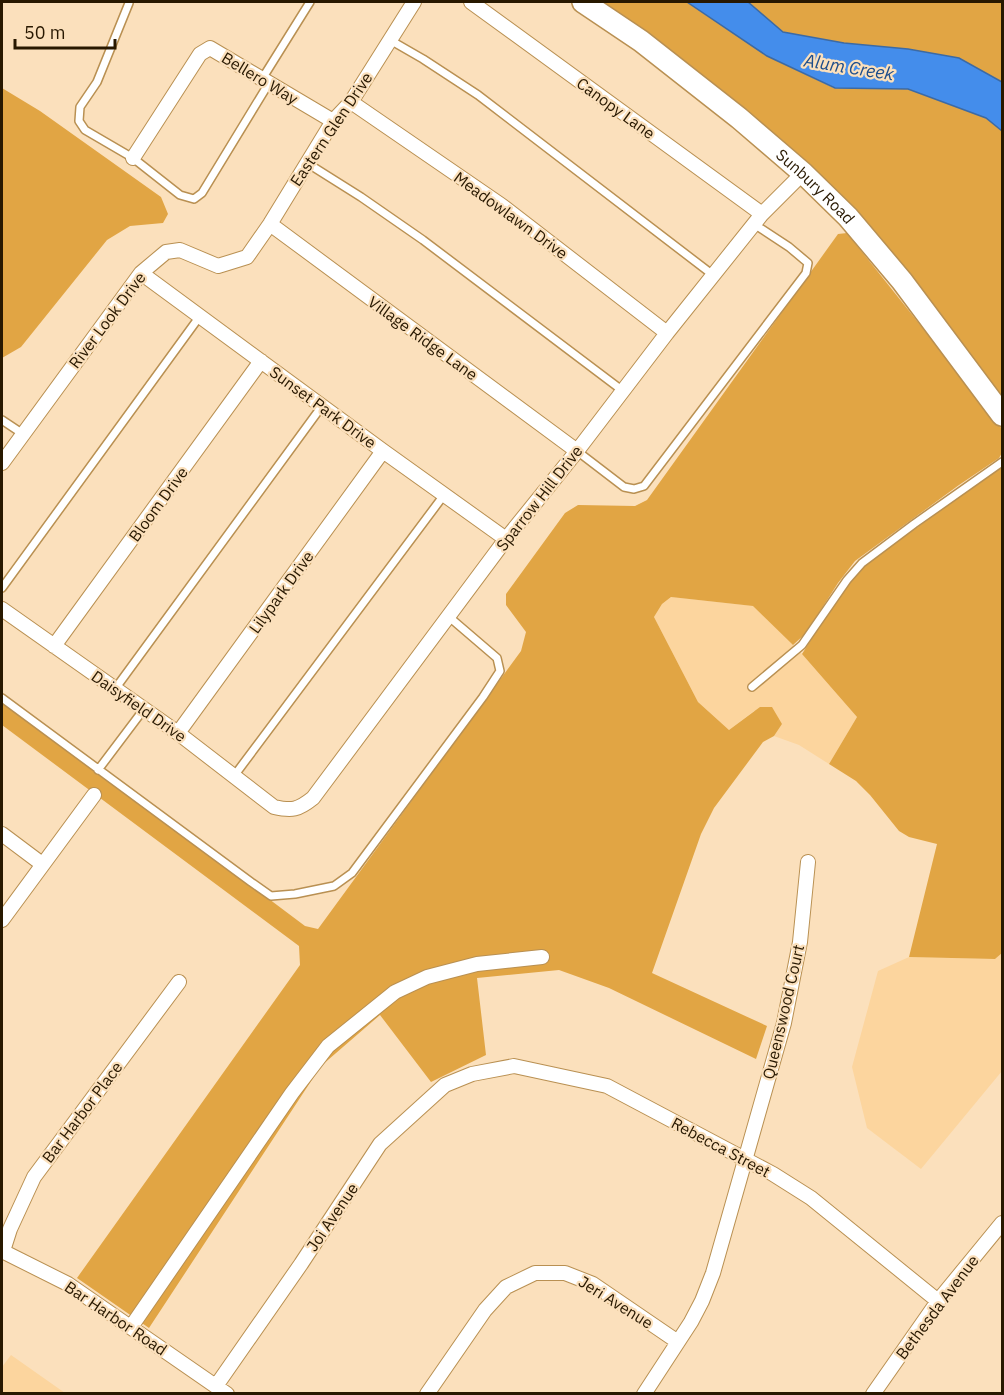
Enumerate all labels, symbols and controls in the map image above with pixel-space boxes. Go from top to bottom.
scale bar [15,12,116,50]
text: 50 m [24,21,66,44]
street label: Bellero Way [218,47,302,109]
water label: Alum Creek [801,48,896,86]
street label: Eastern Glen Drive [286,68,377,190]
street label: Canopy Lane [573,73,659,143]
street label: Sunbury Road [772,144,859,228]
street label: Meadowlawn Drive [450,167,572,263]
street label: River Look Drive [64,268,150,372]
street label: Village Ridge Lane [364,292,482,385]
street label: Sunset Park Drive [266,362,380,452]
street label: Sparrow Hill Drive [492,441,587,555]
street label: Bloom Drive [124,463,192,545]
street label: Lilypark Drive [244,547,318,637]
street label: Daisyfield Drive [88,666,190,746]
street label: Queenswood Court [758,943,808,1081]
street label: Bar Harbor Place [37,1057,127,1167]
street label: Rebecca Street [668,1113,774,1181]
street label: Joi Avenue [302,1179,362,1255]
street label: Bethesda Avenue [891,1251,983,1363]
street label: Jeri Avenue [575,1271,657,1333]
street label: Bar Harbor Road [61,1276,171,1360]

